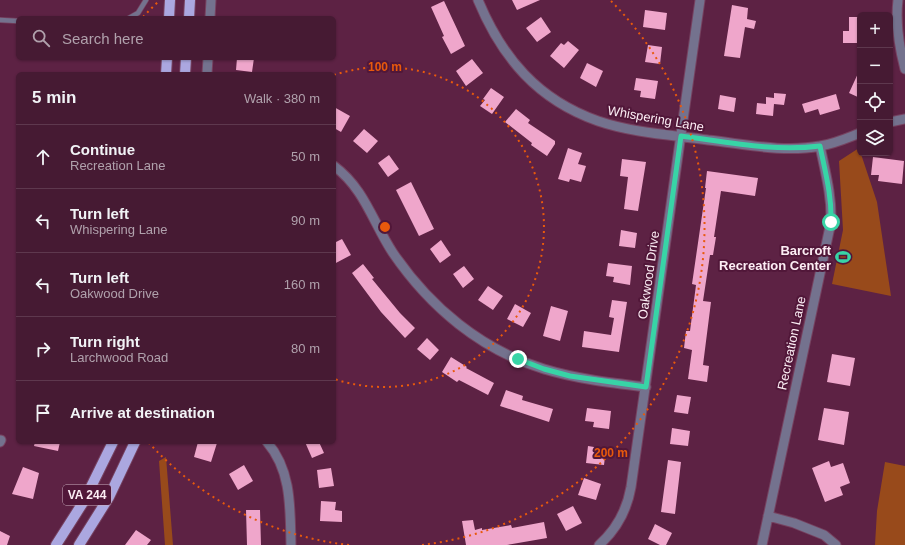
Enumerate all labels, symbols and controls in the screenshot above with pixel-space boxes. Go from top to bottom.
map controls [857,12,893,156]
button: + [857,12,893,48]
search box [16,16,336,60]
icon: search [30,27,52,49]
text: Search here [62,30,144,47]
button: − [857,48,893,84]
text: 100 m [368,60,402,74]
button: locate [857,84,893,120]
text: 5 min [32,88,76,107]
text: Walk · 380 m [244,91,320,106]
street label: Whispering Lane [607,103,705,134]
button: layers [857,120,893,156]
text: Continue [70,141,135,158]
icon: ahead [32,146,54,168]
text: 50 m [291,149,320,164]
text: Recreation Lane [70,158,165,173]
text: Turn left [70,205,129,222]
icon: left [32,210,54,232]
text: 90 m [291,213,320,228]
route start [822,213,840,231]
centre of rings [378,220,392,234]
text: Whispering Lane [70,222,168,237]
street label: Oakwood Drive [635,230,662,320]
place label: Barcroft Recreation Center [719,243,832,273]
sports icon: Barcroft Recreation Center [834,248,852,266]
text: Turn left [70,269,129,286]
icon: left [32,274,54,296]
text: 160 m [284,277,320,292]
text: Oakwood Drive [70,286,159,301]
street label: Recreation Lane [774,295,809,391]
text: Turn right [70,333,140,350]
icon: right [32,338,54,360]
text: 80 m [291,341,320,356]
text: Larchwood Road [70,350,168,365]
route end [509,350,527,368]
icon: arrive [32,402,54,424]
text: Arrive at destination [70,404,215,421]
text: 200 m [594,446,628,460]
road number: VA 244 [63,485,111,505]

